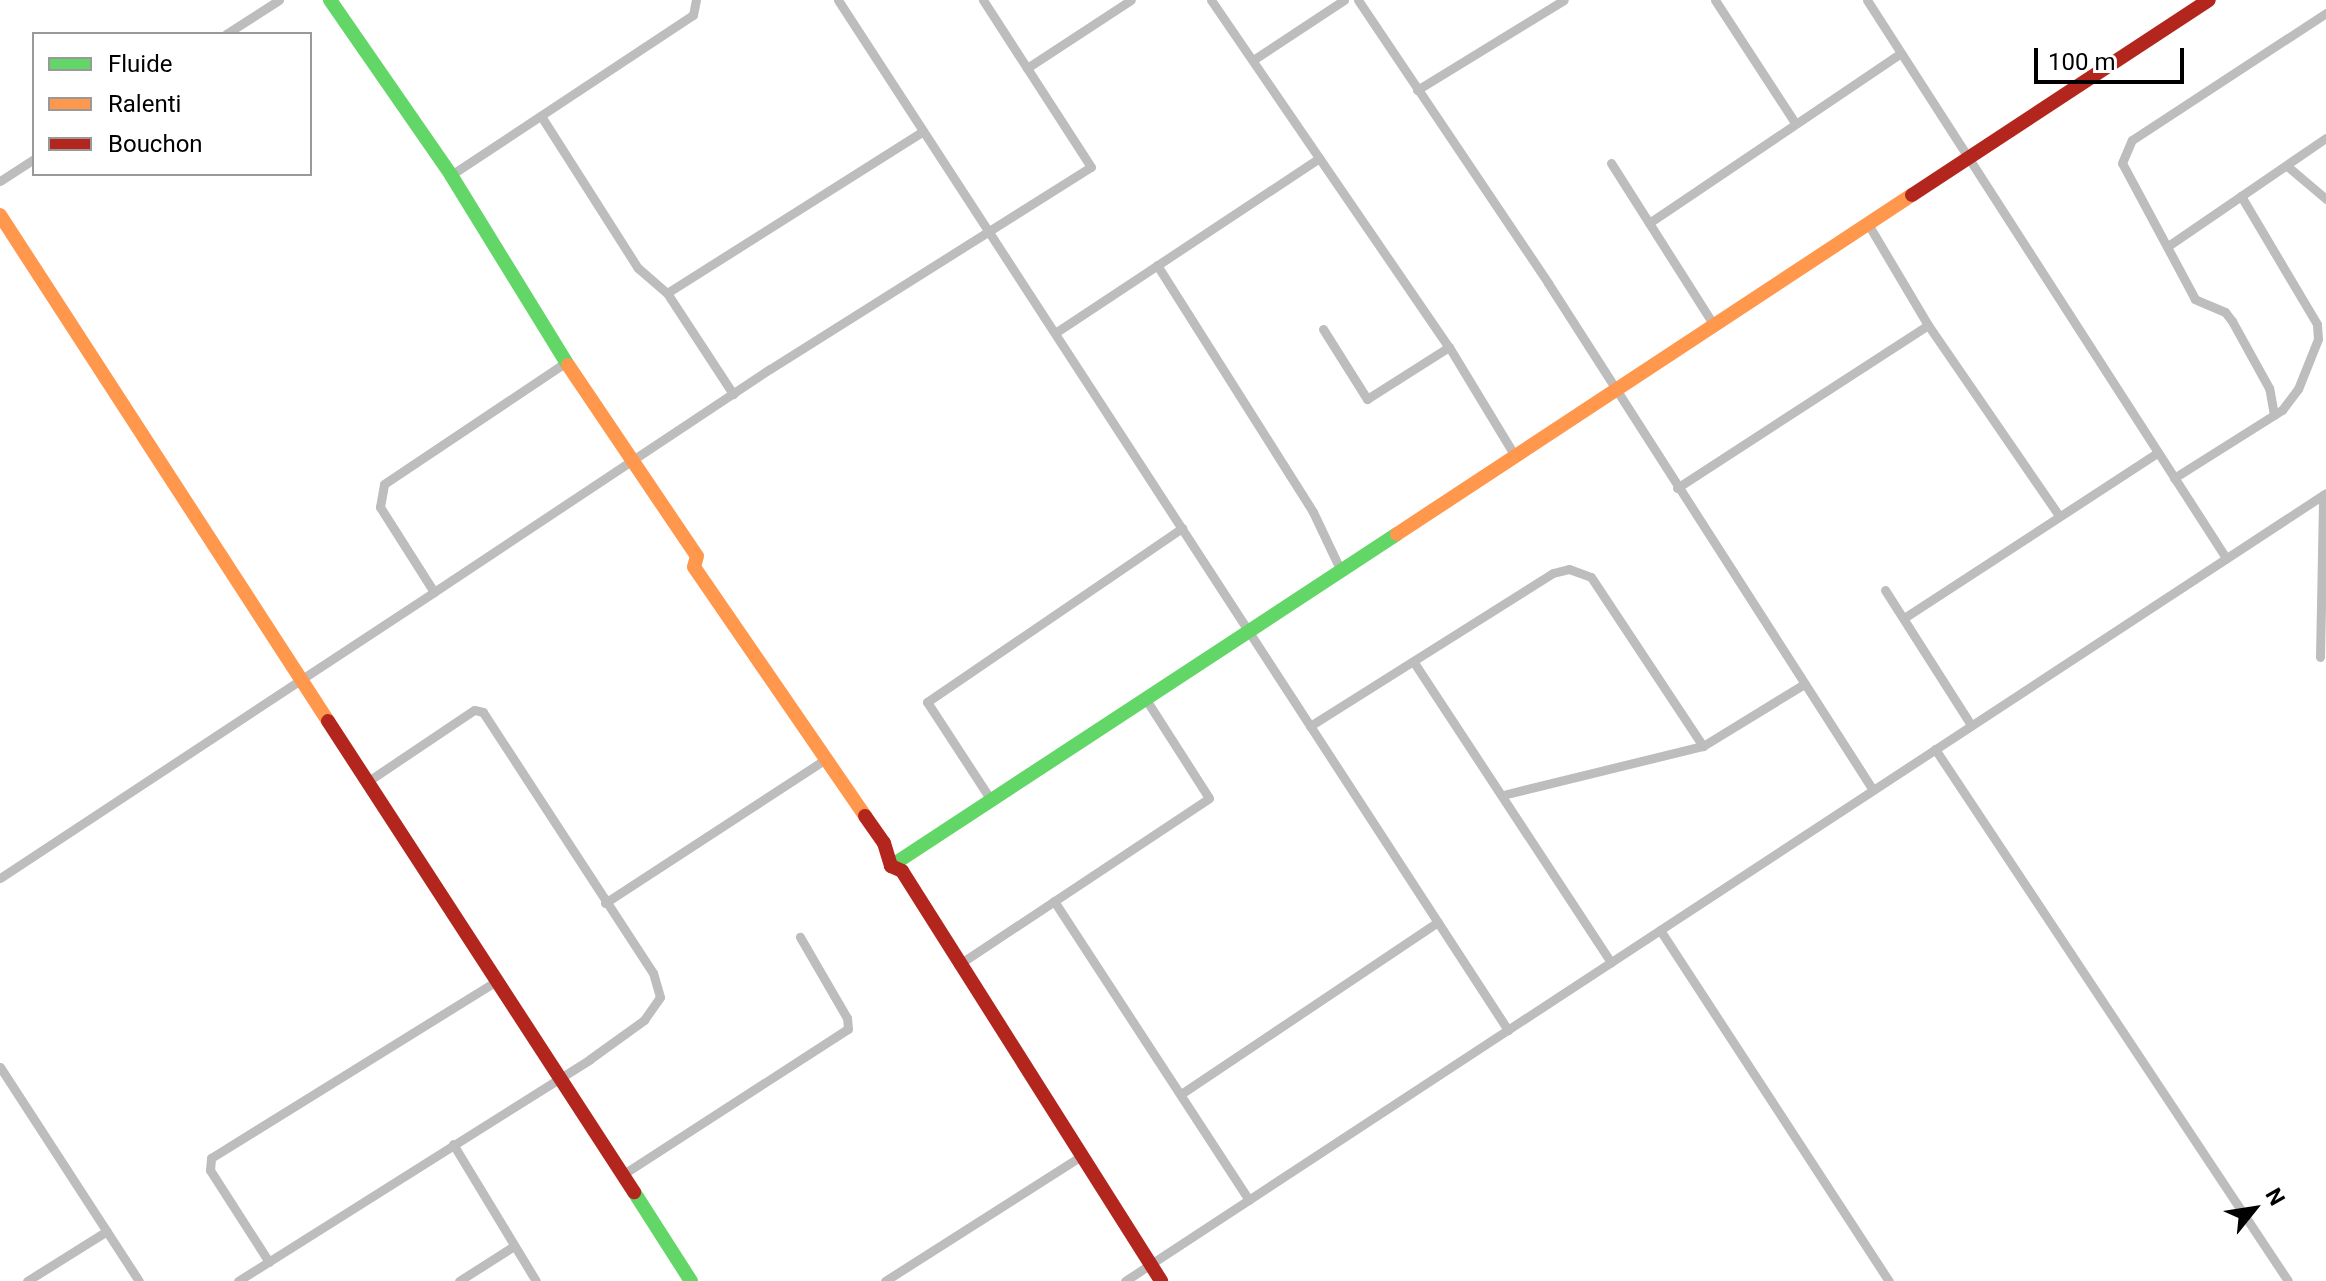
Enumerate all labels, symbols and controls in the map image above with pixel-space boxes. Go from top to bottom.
legend [32,32,312,176]
scale bar [2038,32,2188,82]
text: 100 m [2048,48,2115,76]
text: Fluide [108,50,172,78]
text: Ralenti [108,90,181,118]
text: Bouchon [108,130,203,158]
north arrow [2214,1169,2294,1249]
text: N [2261,1184,2290,1210]

